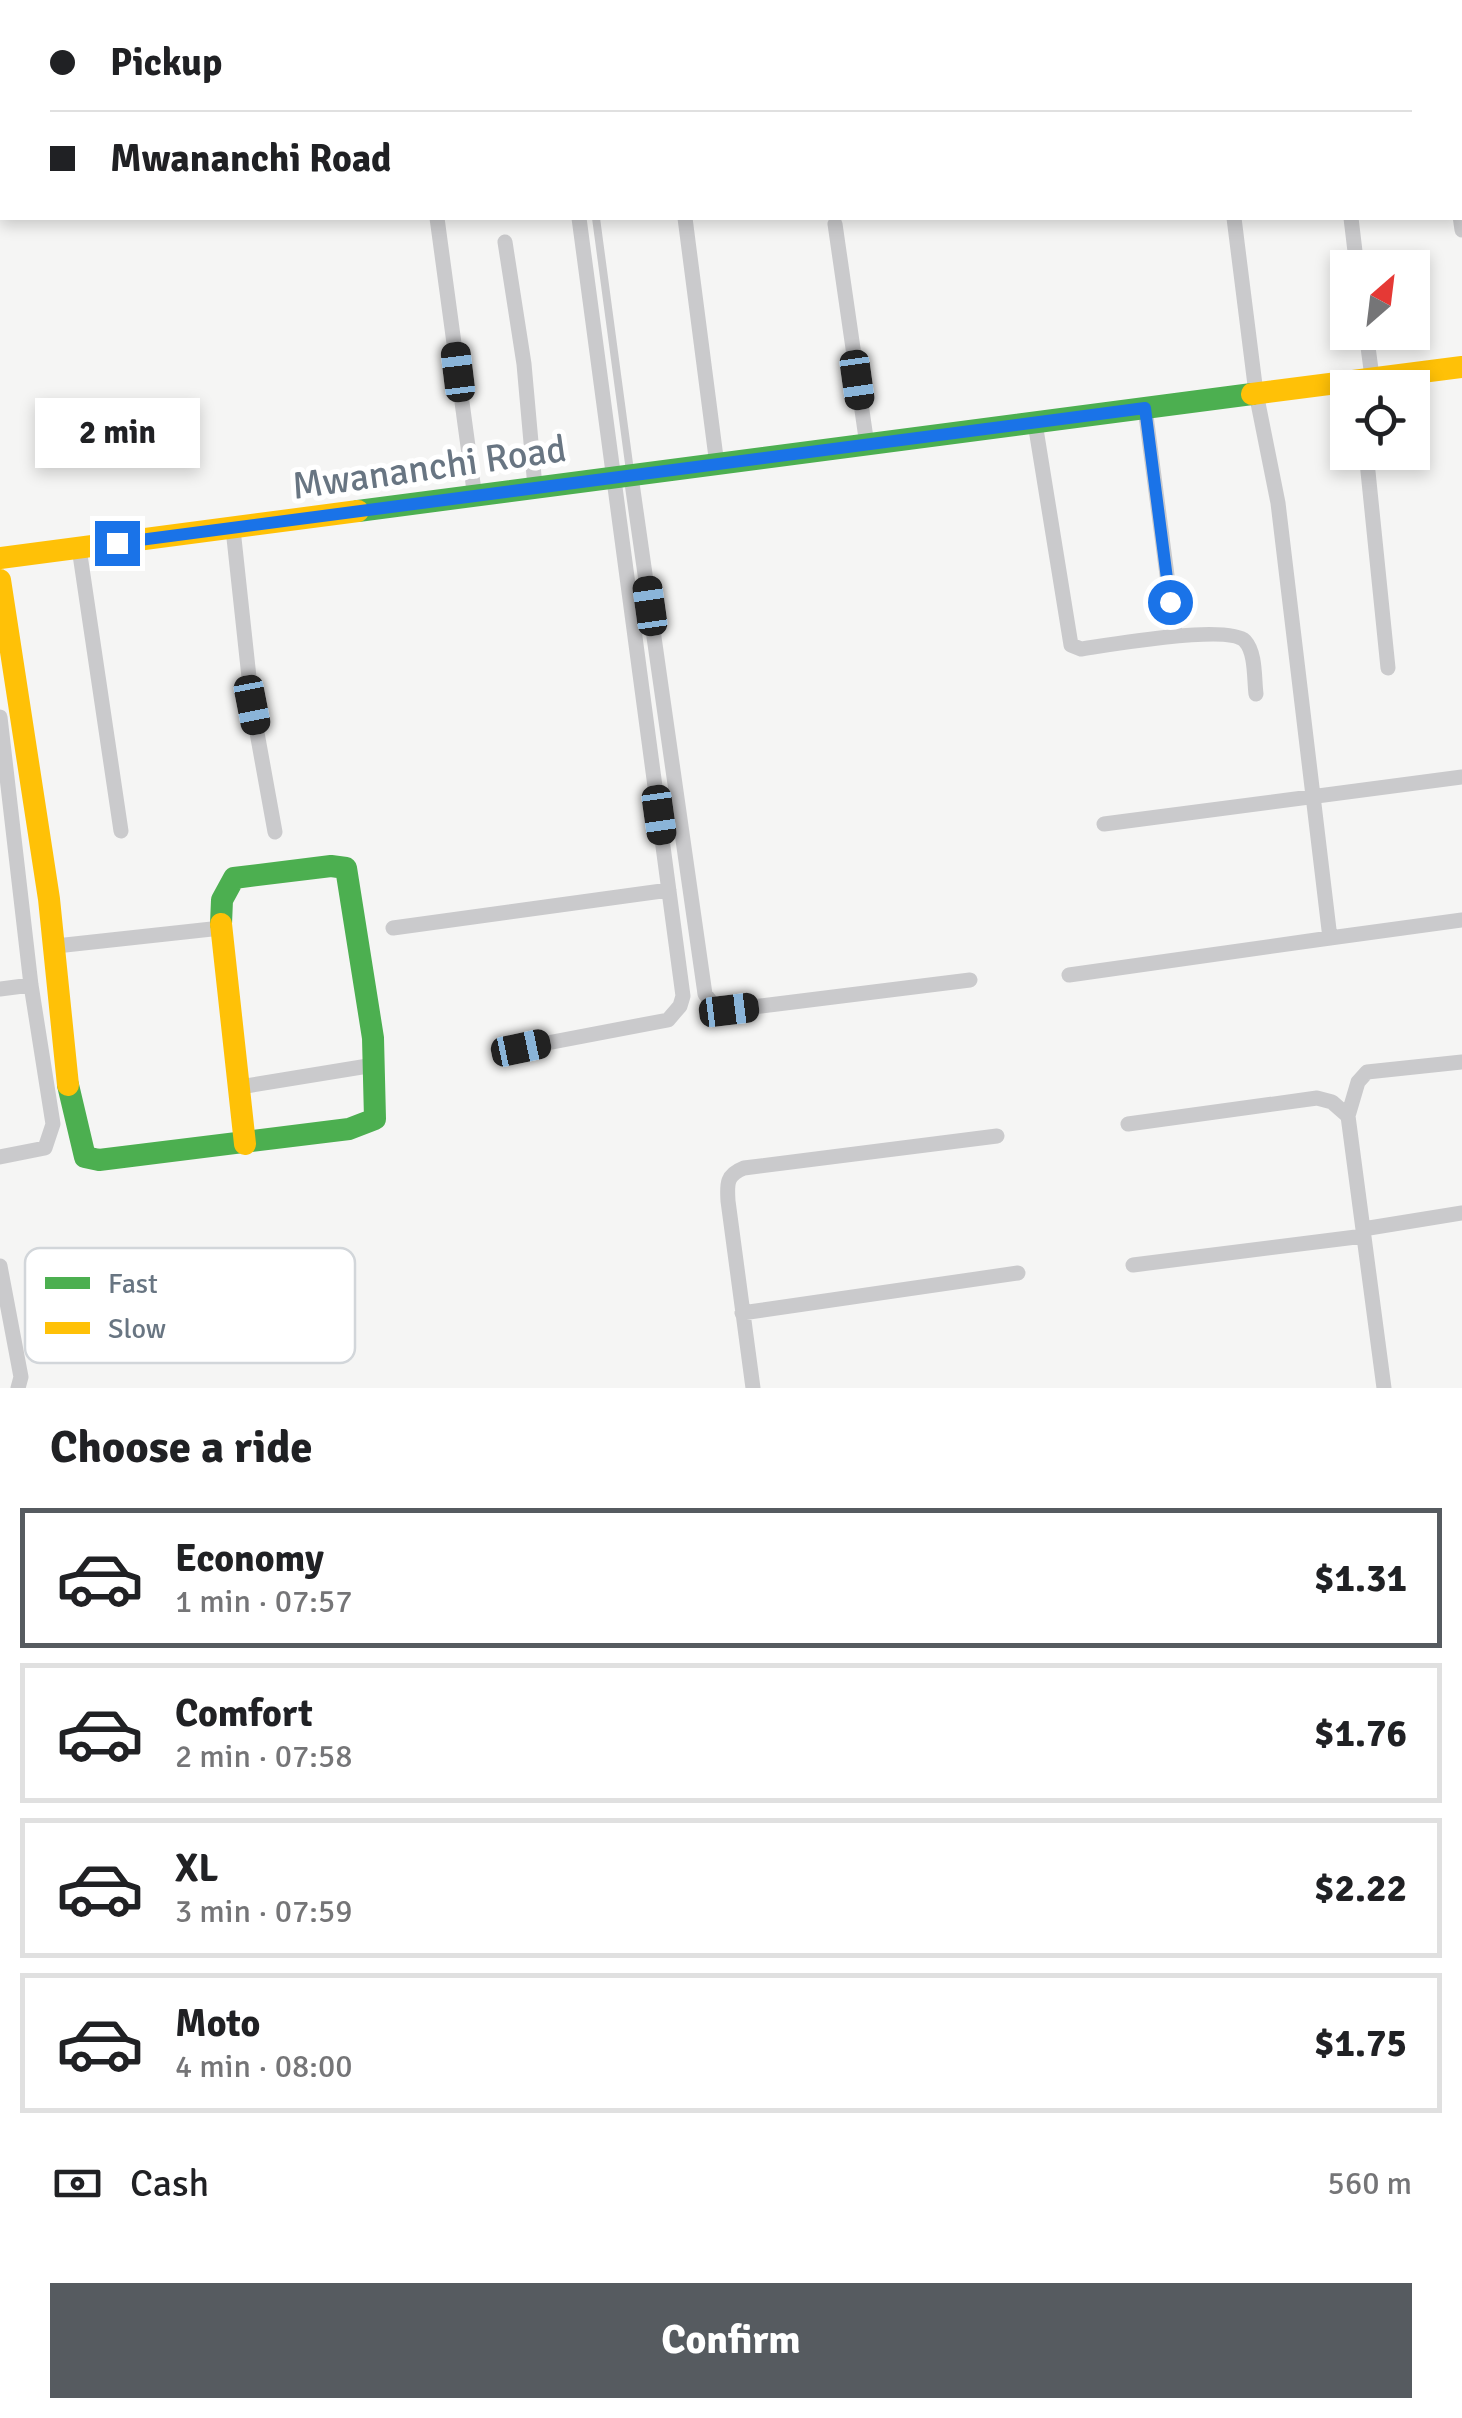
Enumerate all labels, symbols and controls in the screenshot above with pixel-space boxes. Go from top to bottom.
text: Pickup [110,39,222,86]
text: Mwananchi Road [110,135,392,182]
north arrow [1330,250,1430,350]
map controls [1330,250,1430,470]
car [439,340,477,404]
car [838,348,876,412]
button: locate [1330,370,1430,470]
callout: 2 min [34,398,200,468]
text: 2 min [79,413,156,452]
street label: Mwananchi Road [289,425,569,510]
route end [95,521,140,566]
car [631,574,669,638]
route start [1148,580,1193,625]
car [232,673,272,737]
car [640,783,678,847]
car [697,991,761,1029]
car [489,1027,553,1069]
legend [25,1248,355,1363]
text: Fast [108,1267,158,1301]
text: Slow [108,1312,166,1346]
text: Choose a ride [50,1420,313,1475]
icon: car [55,1533,145,1623]
text: Economy [175,1535,324,1582]
text: $1.31 [1314,1555,1407,1602]
text: 1 min · 07:57 [175,1582,353,1621]
icon: car [55,1688,145,1778]
text: Comfort [175,1690,313,1737]
text: $1.76 [1314,1710,1407,1757]
text: 2 min · 07:58 [175,1737,353,1776]
icon: car [55,1843,145,1933]
text: XL [175,1845,218,1892]
text: $2.22 [1314,1865,1407,1912]
text: 3 min · 07:59 [175,1892,353,1931]
icon: car [55,1998,145,2088]
text: Moto [175,2000,260,2047]
text: $1.75 [1314,2020,1407,2067]
text: 4 min · 08:00 [175,2047,353,2086]
icon: cash [50,2156,105,2211]
text: Cash [130,2160,209,2207]
text: 560 m [1328,2164,1412,2203]
button: Confirm [50,2283,1412,2398]

